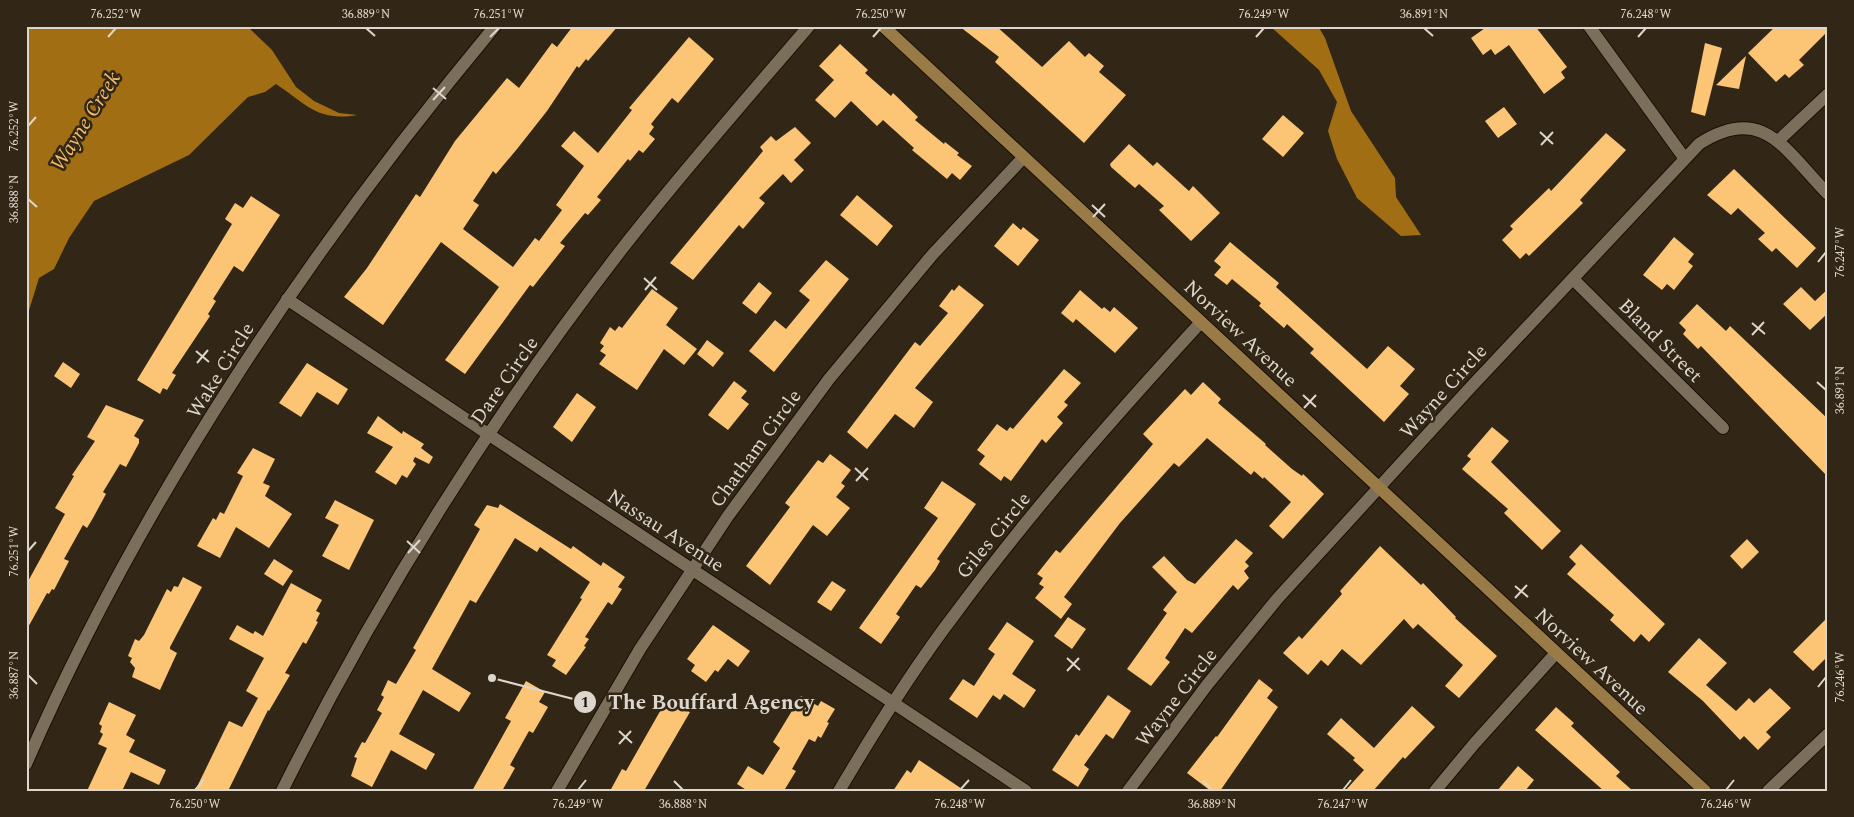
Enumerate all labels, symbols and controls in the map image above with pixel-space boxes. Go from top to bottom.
text: 76.252°W [91,5,142,24]
text: 36.889°N [342,5,390,24]
text: 76.251°W [474,5,525,24]
text: 76.250°W [856,5,907,24]
text: 76.249°W [1239,5,1290,24]
text: 36.891°N [1400,5,1448,24]
text: 76.248°W [1621,5,1672,24]
water label: Wayne Creek [42,65,129,178]
text: 76.252°W [5,100,24,151]
text: 36.888°N [5,175,24,223]
text: 76.247°W [1831,226,1850,277]
street label: Norview Avenue [1177,273,1304,395]
street label: Bland Street [1611,292,1709,390]
street label: Wake Circle [179,317,262,424]
street label: Dare Circle [463,330,546,431]
street label: Wayne Circle [1393,338,1495,446]
text: 36.891°N [1831,366,1850,414]
street label: Chatham Circle [702,383,809,514]
street label: Nassau Avenue [601,482,730,580]
street label: Giles Circle [949,486,1038,586]
text: 76.251°W [5,525,24,576]
street label: Norview Avenue [1528,601,1655,723]
street label: Wayne Circle [1128,642,1225,754]
text: 36.887°N [5,651,24,699]
text: 76.246°W [1831,651,1850,702]
callout: The Bouffard Agency [573,684,824,720]
text: The Bouffard Agency [608,687,815,719]
text: 1 [581,691,589,714]
text: 76.250°W [170,795,221,814]
text: 76.249°W [553,795,604,814]
text: 36.888°N [659,795,707,814]
text: 76.248°W [935,795,986,814]
text: 36.889°N [1188,795,1236,814]
text: 76.247°W [1318,795,1369,814]
text: 76.246°W [1701,795,1752,814]

